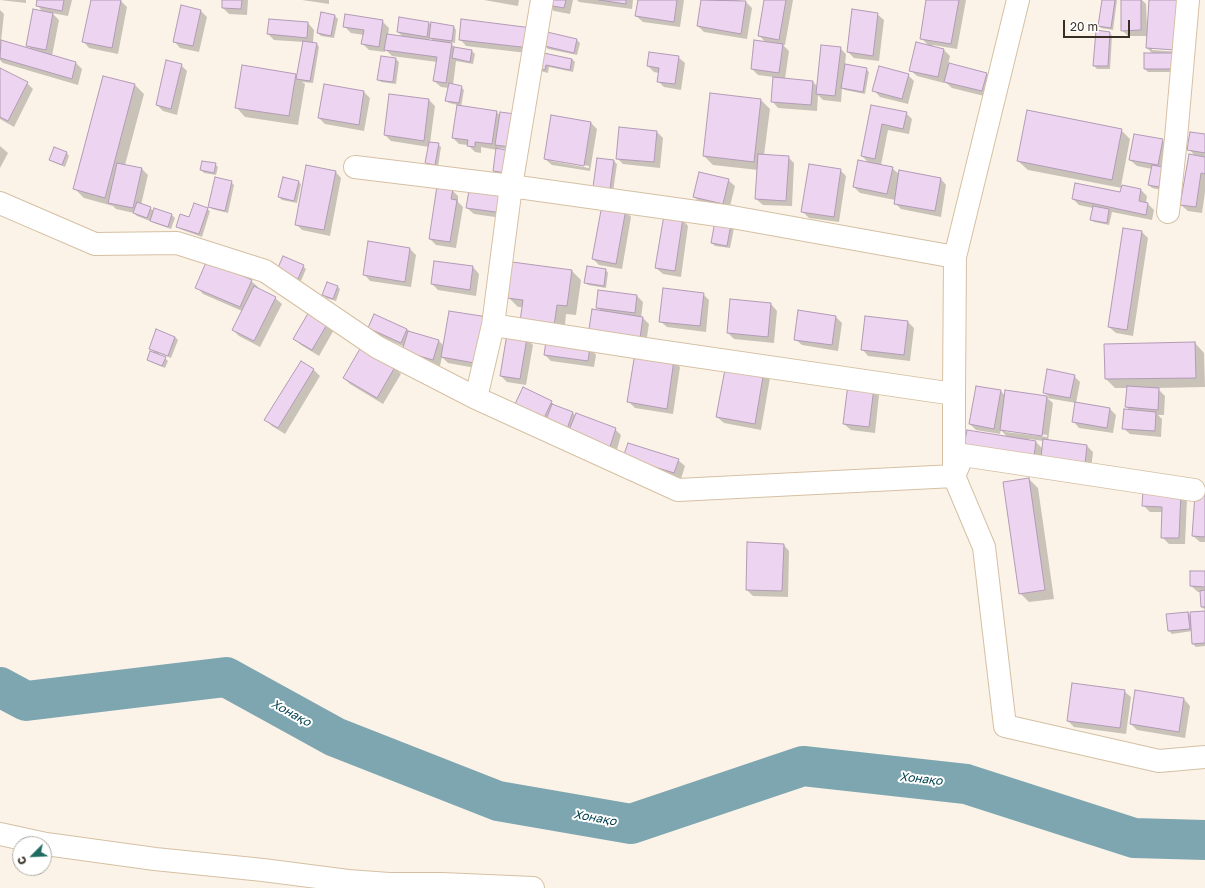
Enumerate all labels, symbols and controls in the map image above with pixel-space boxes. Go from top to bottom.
scale bar [1065,12,1132,38]
text: 20 m [1070,19,1098,34]
water label: Хонақо [269,696,313,730]
water label: Хонақо [899,770,943,788]
water label: Хонақо [573,807,617,829]
north arrow [12,836,52,876]
text: С [14,854,29,867]

